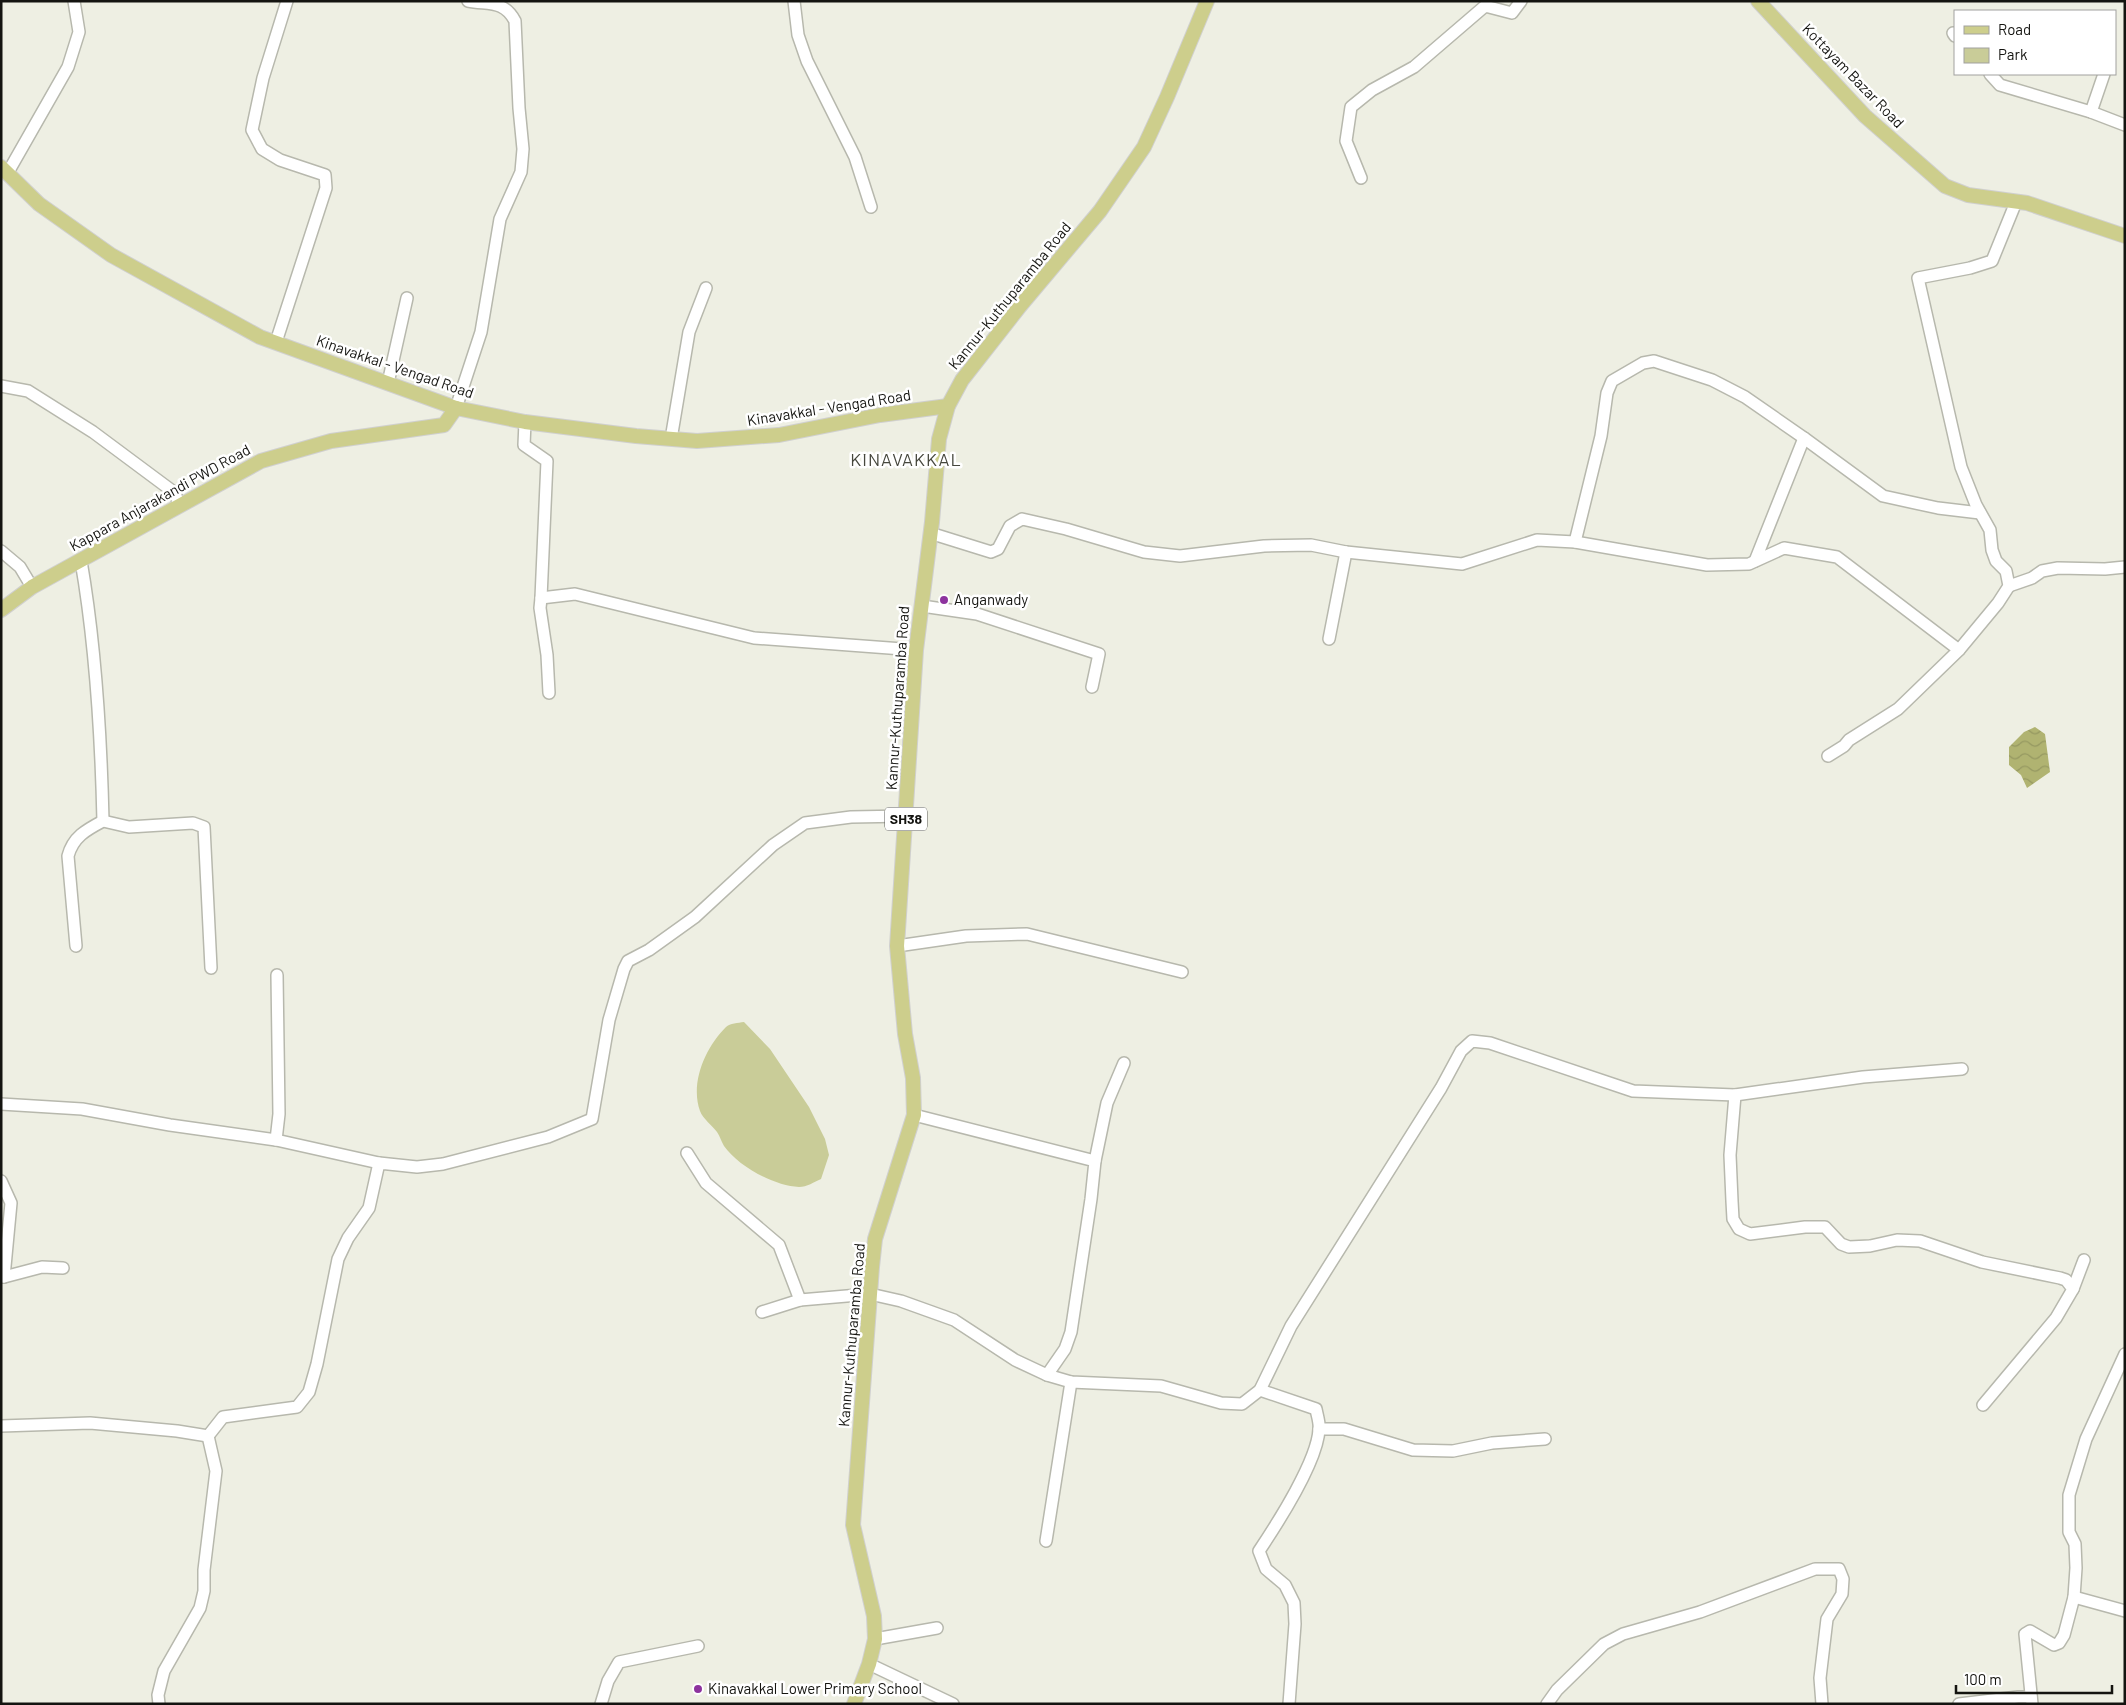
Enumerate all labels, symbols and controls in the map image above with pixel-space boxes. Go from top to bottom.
legend [1954,10,2116,75]
street label: Kottayam Bazar Road [1799,19,1908,131]
text: Road [1998,20,2031,38]
text: Park [1998,45,2028,63]
street label: Kannur-Kuthuparamba Road [944,218,1074,373]
street label: Kinavakkal - Vengad Road [314,331,476,401]
street label: Kinavakkal - Vengad Road [746,385,912,429]
street label: Kappara Anjarakandi PWD Road [66,440,253,554]
district label: KINAVAKKAL [850,448,962,470]
place label: Anganwady [954,590,1028,608]
marker: Anganwady [938,594,950,606]
street label: Kannur-Kuthuparamba Road [882,605,912,791]
road number: SH38 [885,808,927,831]
street label: Kannur-Kuthuparamba Road [834,1242,868,1428]
scale bar [1956,1662,2112,1694]
text: 100 m [1964,1670,2002,1688]
place label: Kinavakkal Lower Primary School [708,1679,922,1697]
marker: Kinavakkal Lower Primary School [692,1683,704,1695]

